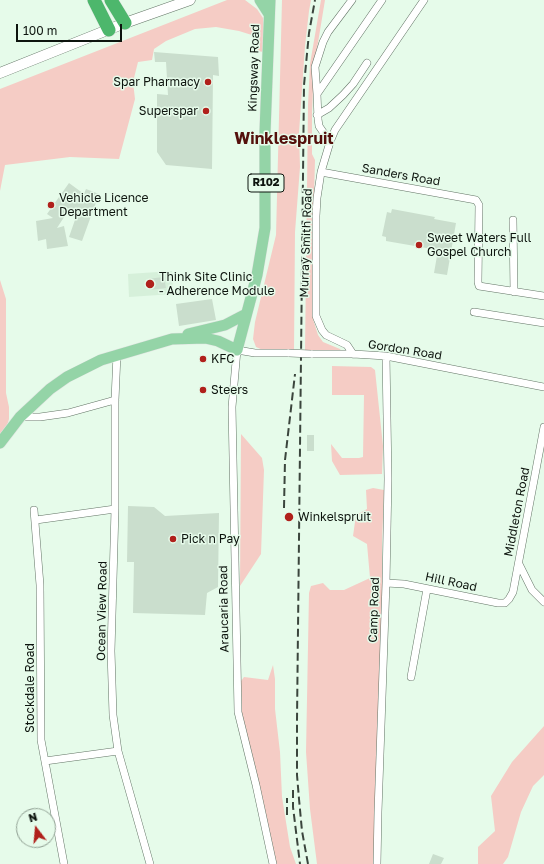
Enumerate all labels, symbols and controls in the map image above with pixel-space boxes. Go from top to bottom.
scale bar [18,16,124,42]
text: 100 m [23,23,57,38]
street label: Kingsway Road [245,24,263,112]
place label: Spar Pharmacy [113,75,200,89]
marker: Spar Pharmacy [203,77,213,87]
place label: Superspar [139,104,198,118]
marker: Superspar [201,106,211,116]
district label: Winklespruit [234,129,334,149]
street label: Sanders Road [361,161,441,189]
road number: R102 [248,174,284,192]
street label: Murray Smith Road [297,188,315,298]
place label: Vehicle Licence Department [59,191,149,219]
marker: Vehicle Licence Department [46,200,56,210]
place label: Sweet Waters Full Gospel Church [427,231,531,259]
marker: Sweet Waters Full Gospel Church [414,240,424,250]
place label: Think Site Clinic - Adherence Module [159,270,274,298]
marker: Think Site Clinic - Adherence Module [144,278,156,290]
street label: Gordon Road [367,337,443,363]
place label: KFC [211,352,235,366]
marker: KFC [198,354,208,364]
place label: Steers [211,383,248,397]
marker: Steers [198,385,208,395]
street label: Middleton Road [501,466,533,558]
place label: Winkelspruit [298,510,371,524]
marker: Winkelspruit [283,511,295,523]
place label: Pick n Pay [181,532,240,546]
marker: Pick n Pay [168,534,178,544]
street label: Ocean View Road [94,561,110,661]
street label: Araucaria Road [216,565,232,653]
street label: Hill Road [424,570,478,594]
street label: Camp Road [366,577,382,643]
street label: Stockdale Road [23,643,37,733]
north arrow [16,808,56,848]
text: N [27,810,39,824]

